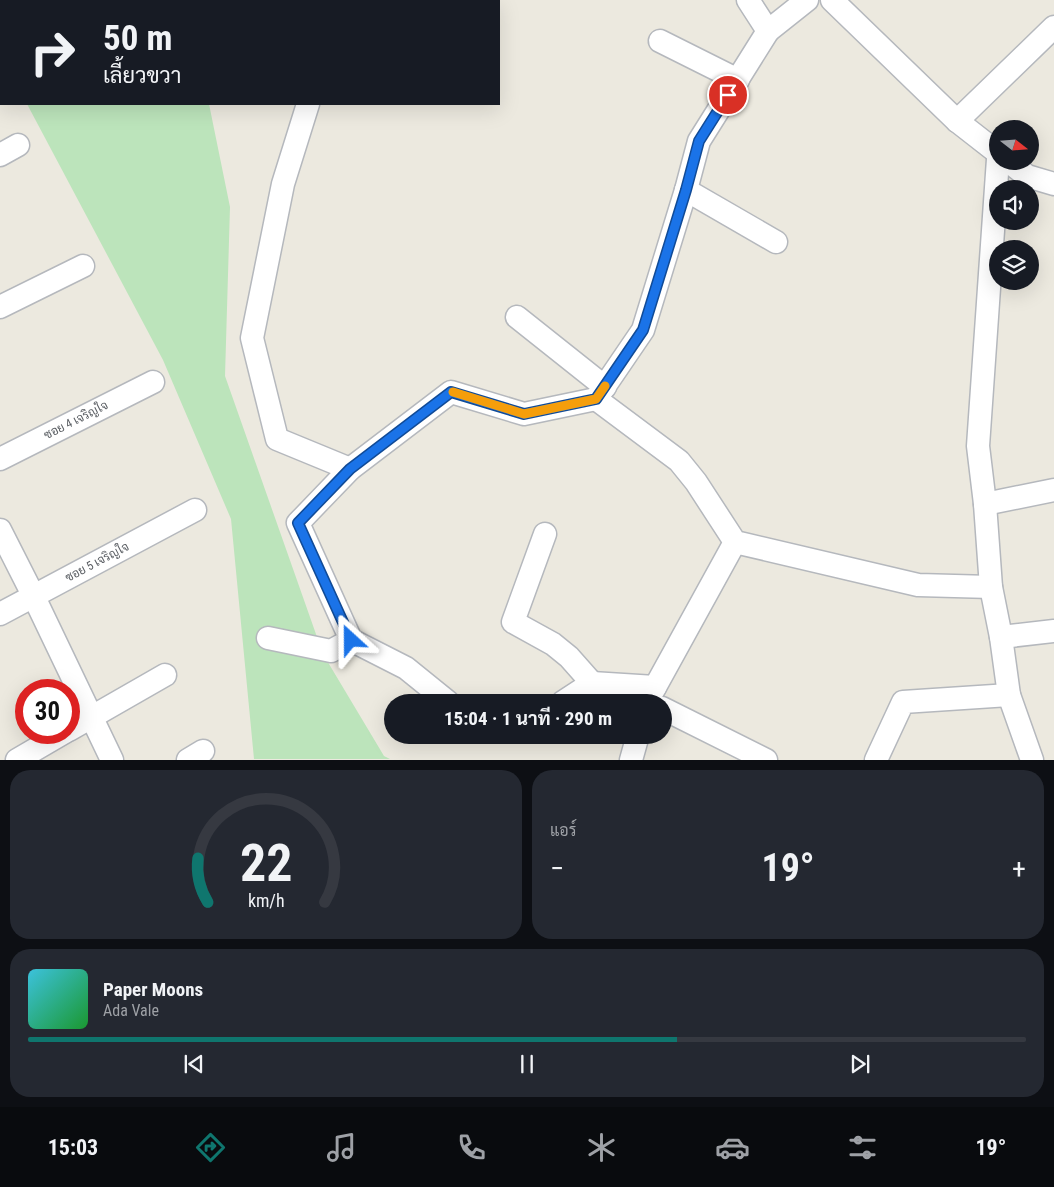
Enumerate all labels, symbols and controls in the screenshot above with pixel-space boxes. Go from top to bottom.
text: 50 m [103,18,172,59]
icon: right [20,20,85,85]
text: เลี้ยวขวา [103,63,181,88]
pin [707,74,749,116]
icon: arrive [714,81,742,109]
north arrow [989,120,1039,170]
map controls [989,120,1039,290]
button: sound [989,180,1039,230]
button: layers [989,240,1039,290]
street label: ซอย 4 เจริญใจ [41,397,110,442]
street label: ซอย 5 เจริญใจ [62,538,131,585]
position arrow [324,613,376,665]
speed limit sign: 30 [15,679,80,744]
text: 15:04 · 1 นาที · 290 m [444,707,612,730]
text: แอร์ [550,821,576,840]
text: 22 [240,833,292,894]
text: 19° [761,846,815,890]
text: − [550,852,564,885]
text: + [1012,852,1026,885]
text: km/h [248,890,284,911]
text: Paper Moons [103,978,203,1001]
text: Ada Vale [103,1001,159,1020]
icon: previous [180,1050,208,1078]
icon: pause [513,1050,541,1078]
icon: next [846,1050,874,1078]
icon: directions [193,1130,228,1165]
icon: music [324,1130,359,1165]
icon: phone [454,1130,489,1165]
icon: climate [584,1130,619,1165]
icon: car [715,1130,750,1165]
icon: filters [845,1130,880,1165]
text: 15:03 [48,1135,98,1160]
text: 19° [975,1135,1006,1160]

